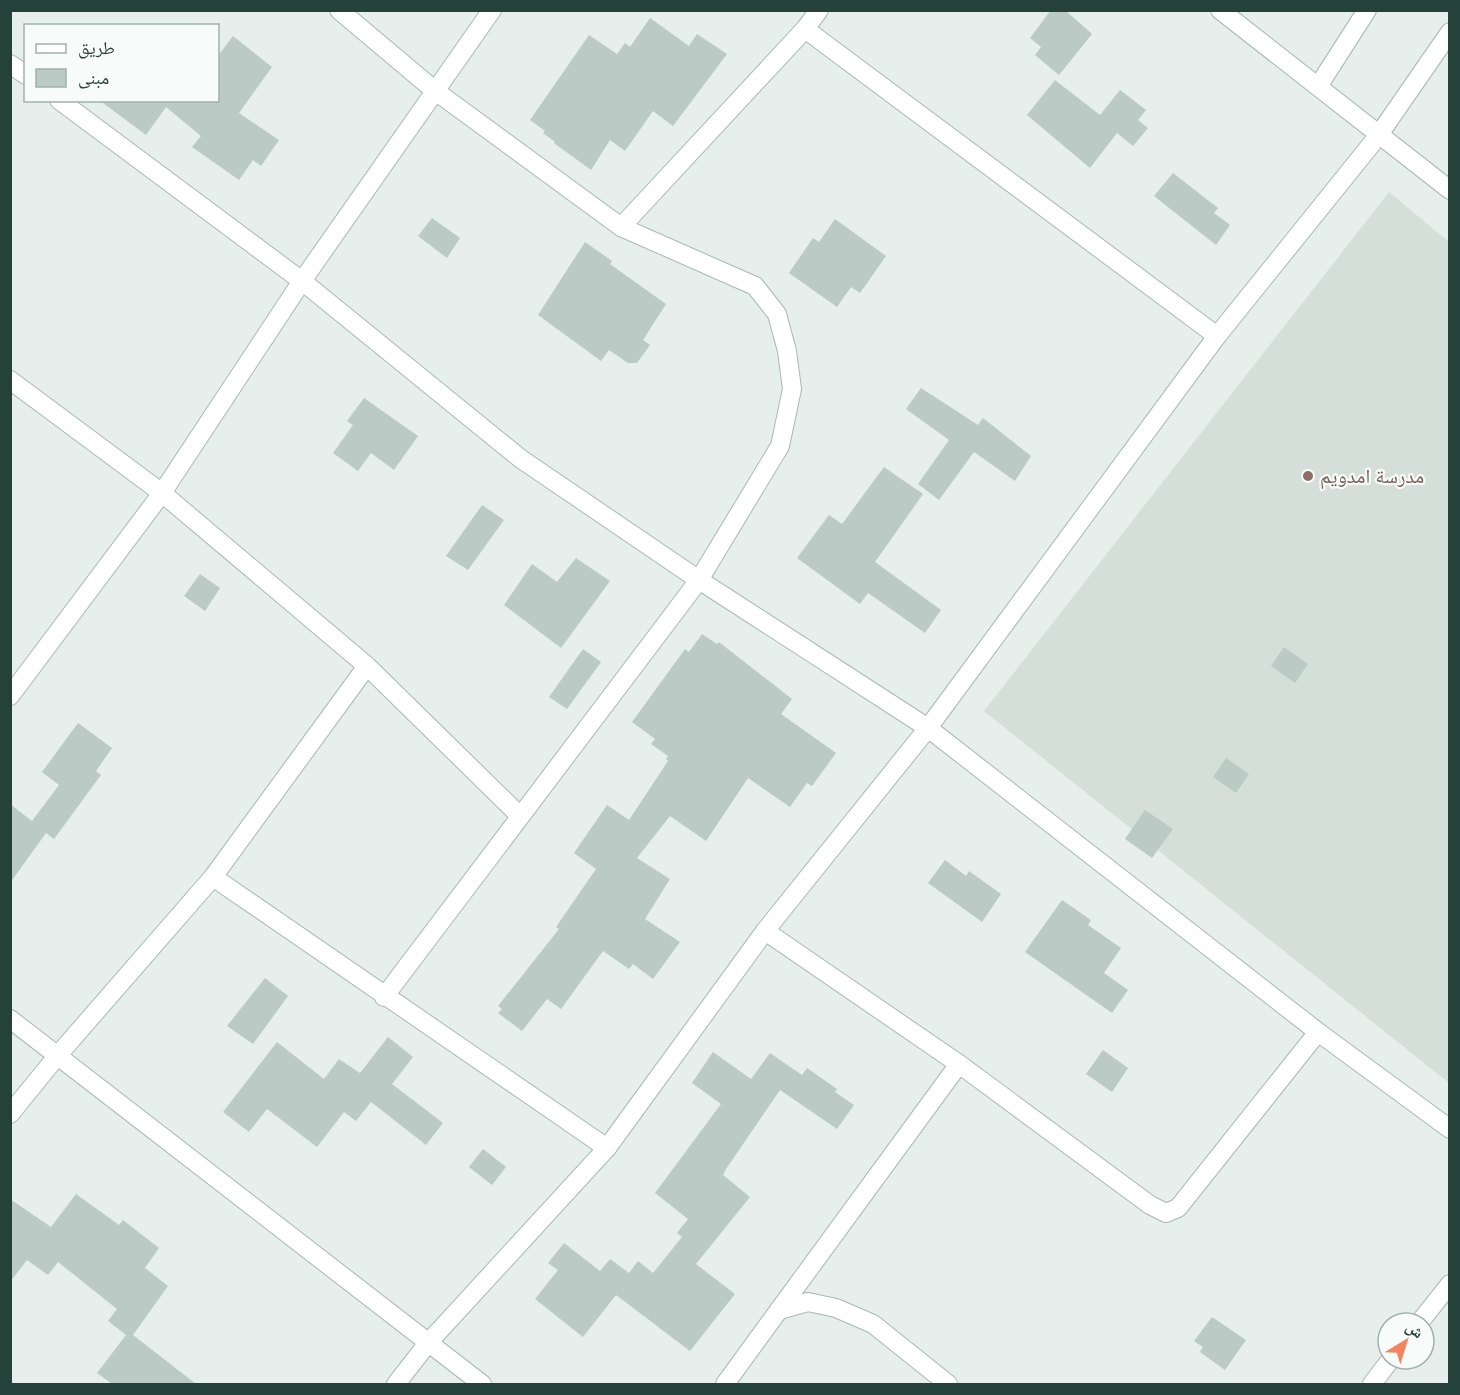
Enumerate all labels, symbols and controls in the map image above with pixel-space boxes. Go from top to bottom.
legend [24,24,219,102]
text: طريق [78,36,115,59]
text: مبنى [78,66,109,89]
place label: مدرسة امدويم [1320,463,1424,490]
marker: مدرسة امدويم [1301,469,1315,483]
north arrow [1376,1311,1436,1371]
text: ش [1402,1316,1428,1342]

